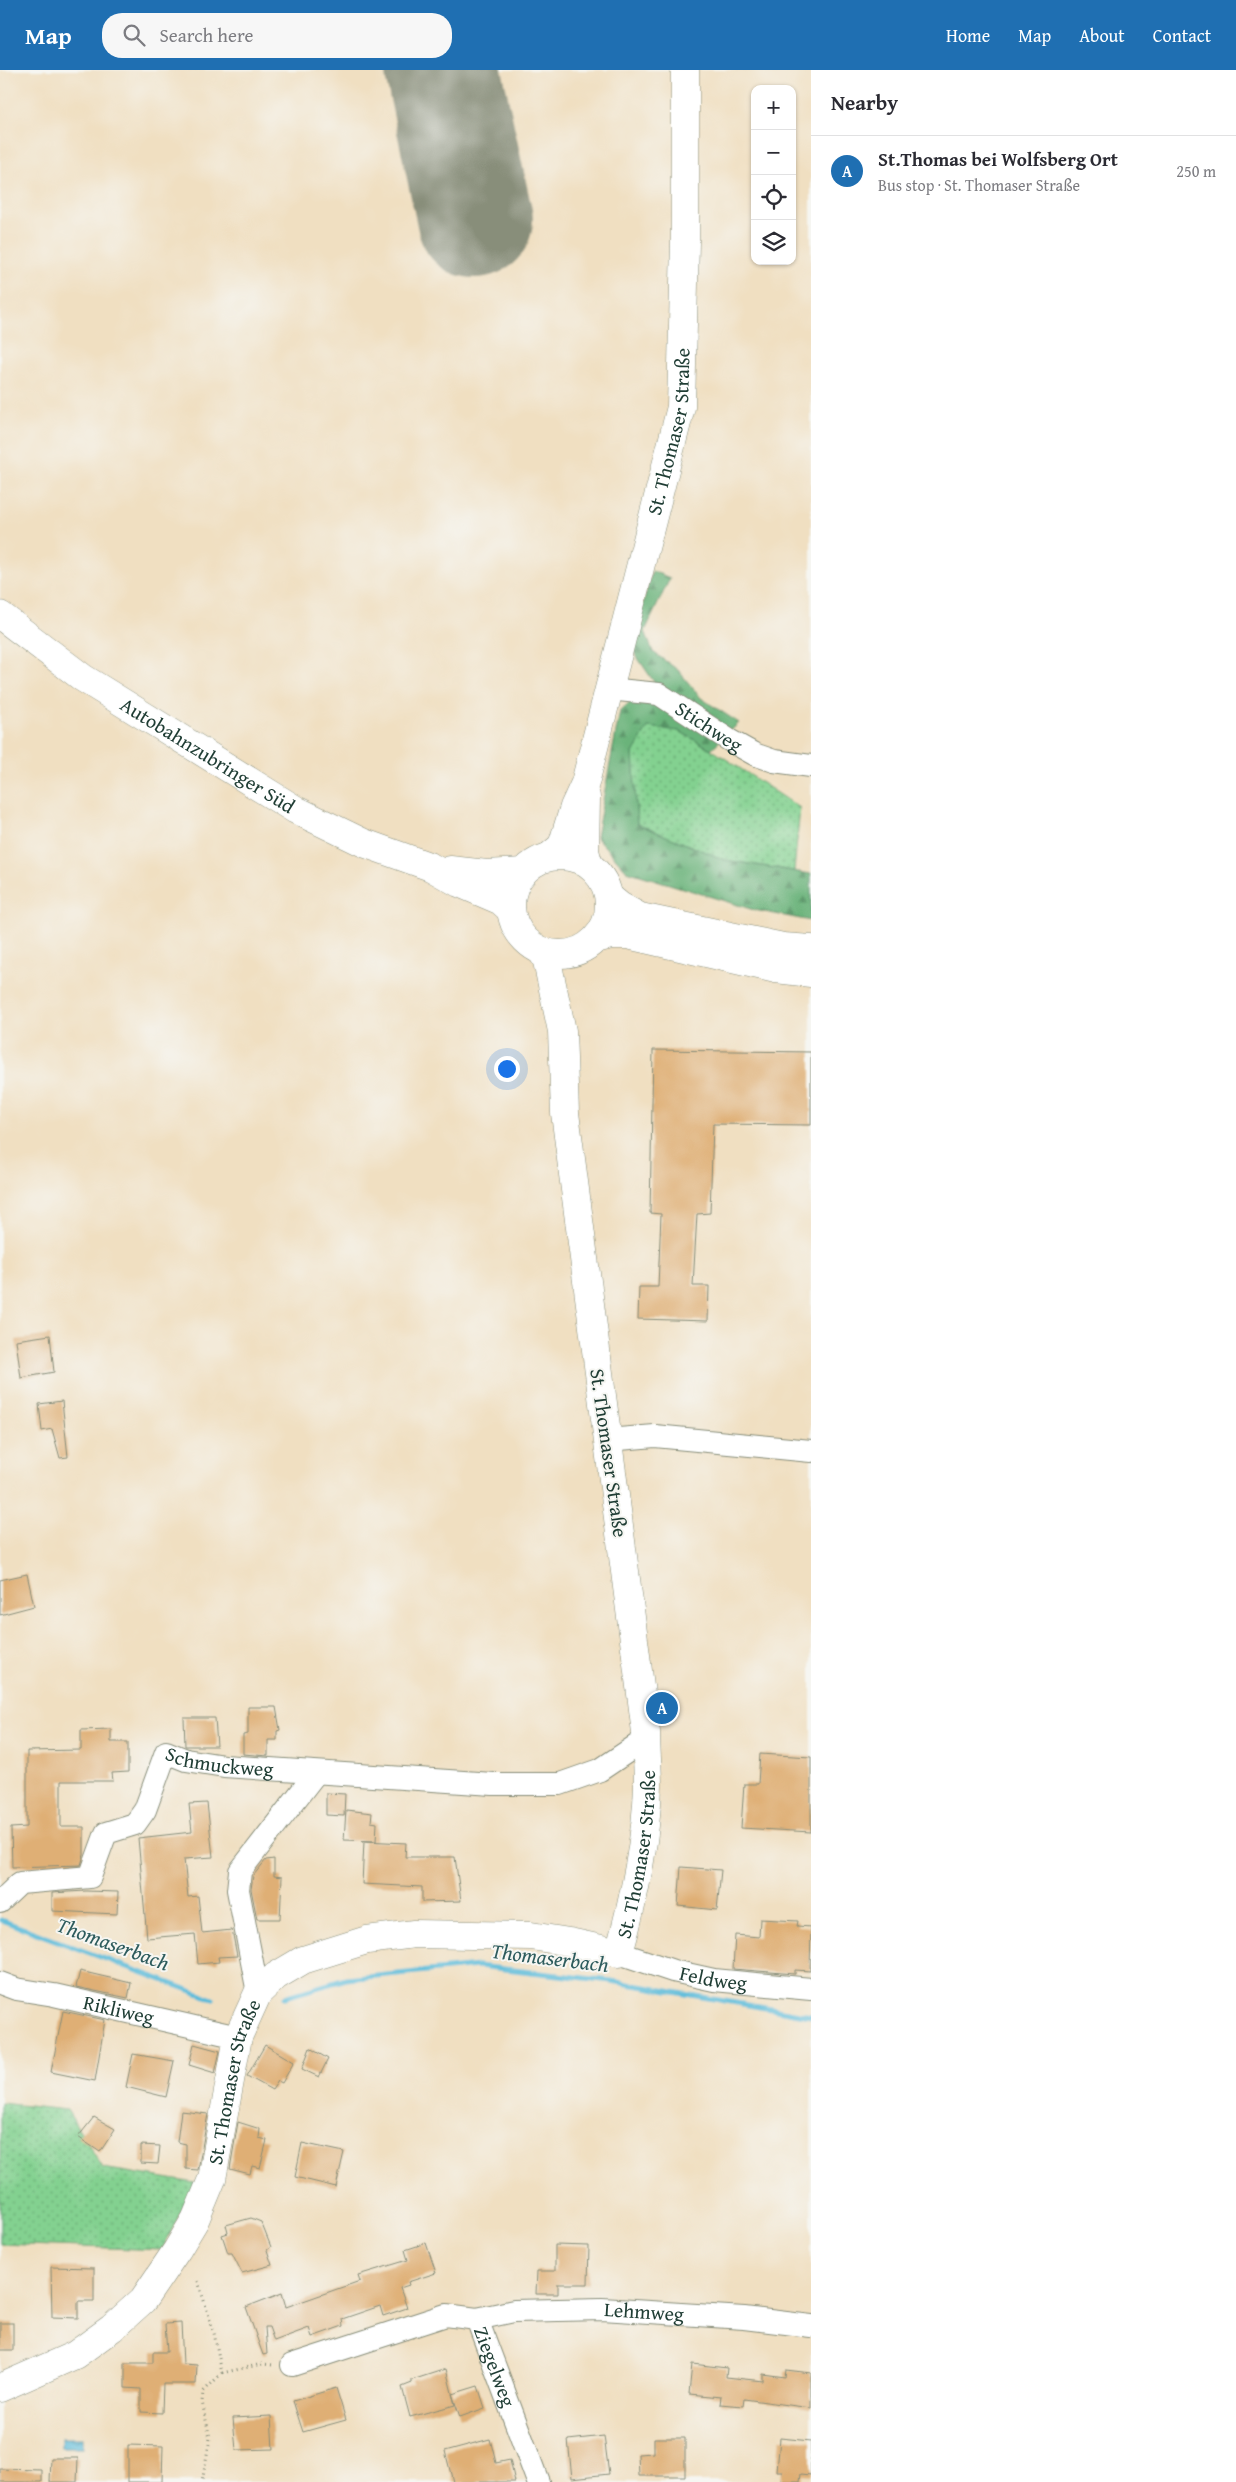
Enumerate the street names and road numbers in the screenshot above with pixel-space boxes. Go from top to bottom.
street label: St. Thomaser Straße [639,348,696,518]
street label: Autobahnzubringer Süd [115,690,301,820]
street label: Stichweg [670,694,748,759]
street label: St. Thomaser Straße [583,1367,636,1539]
street label: Schmuckweg [162,1738,274,1783]
street label: St. Thomaser Straße [609,1770,662,1941]
street label: Feldweg [677,1958,748,1997]
street label: Rikliweg [81,1987,157,2031]
street label: St. Thomaser Straße [200,1994,267,2167]
street label: Lehmweg [603,2294,685,2328]
street label: Ziegelweg [467,2322,524,2411]

